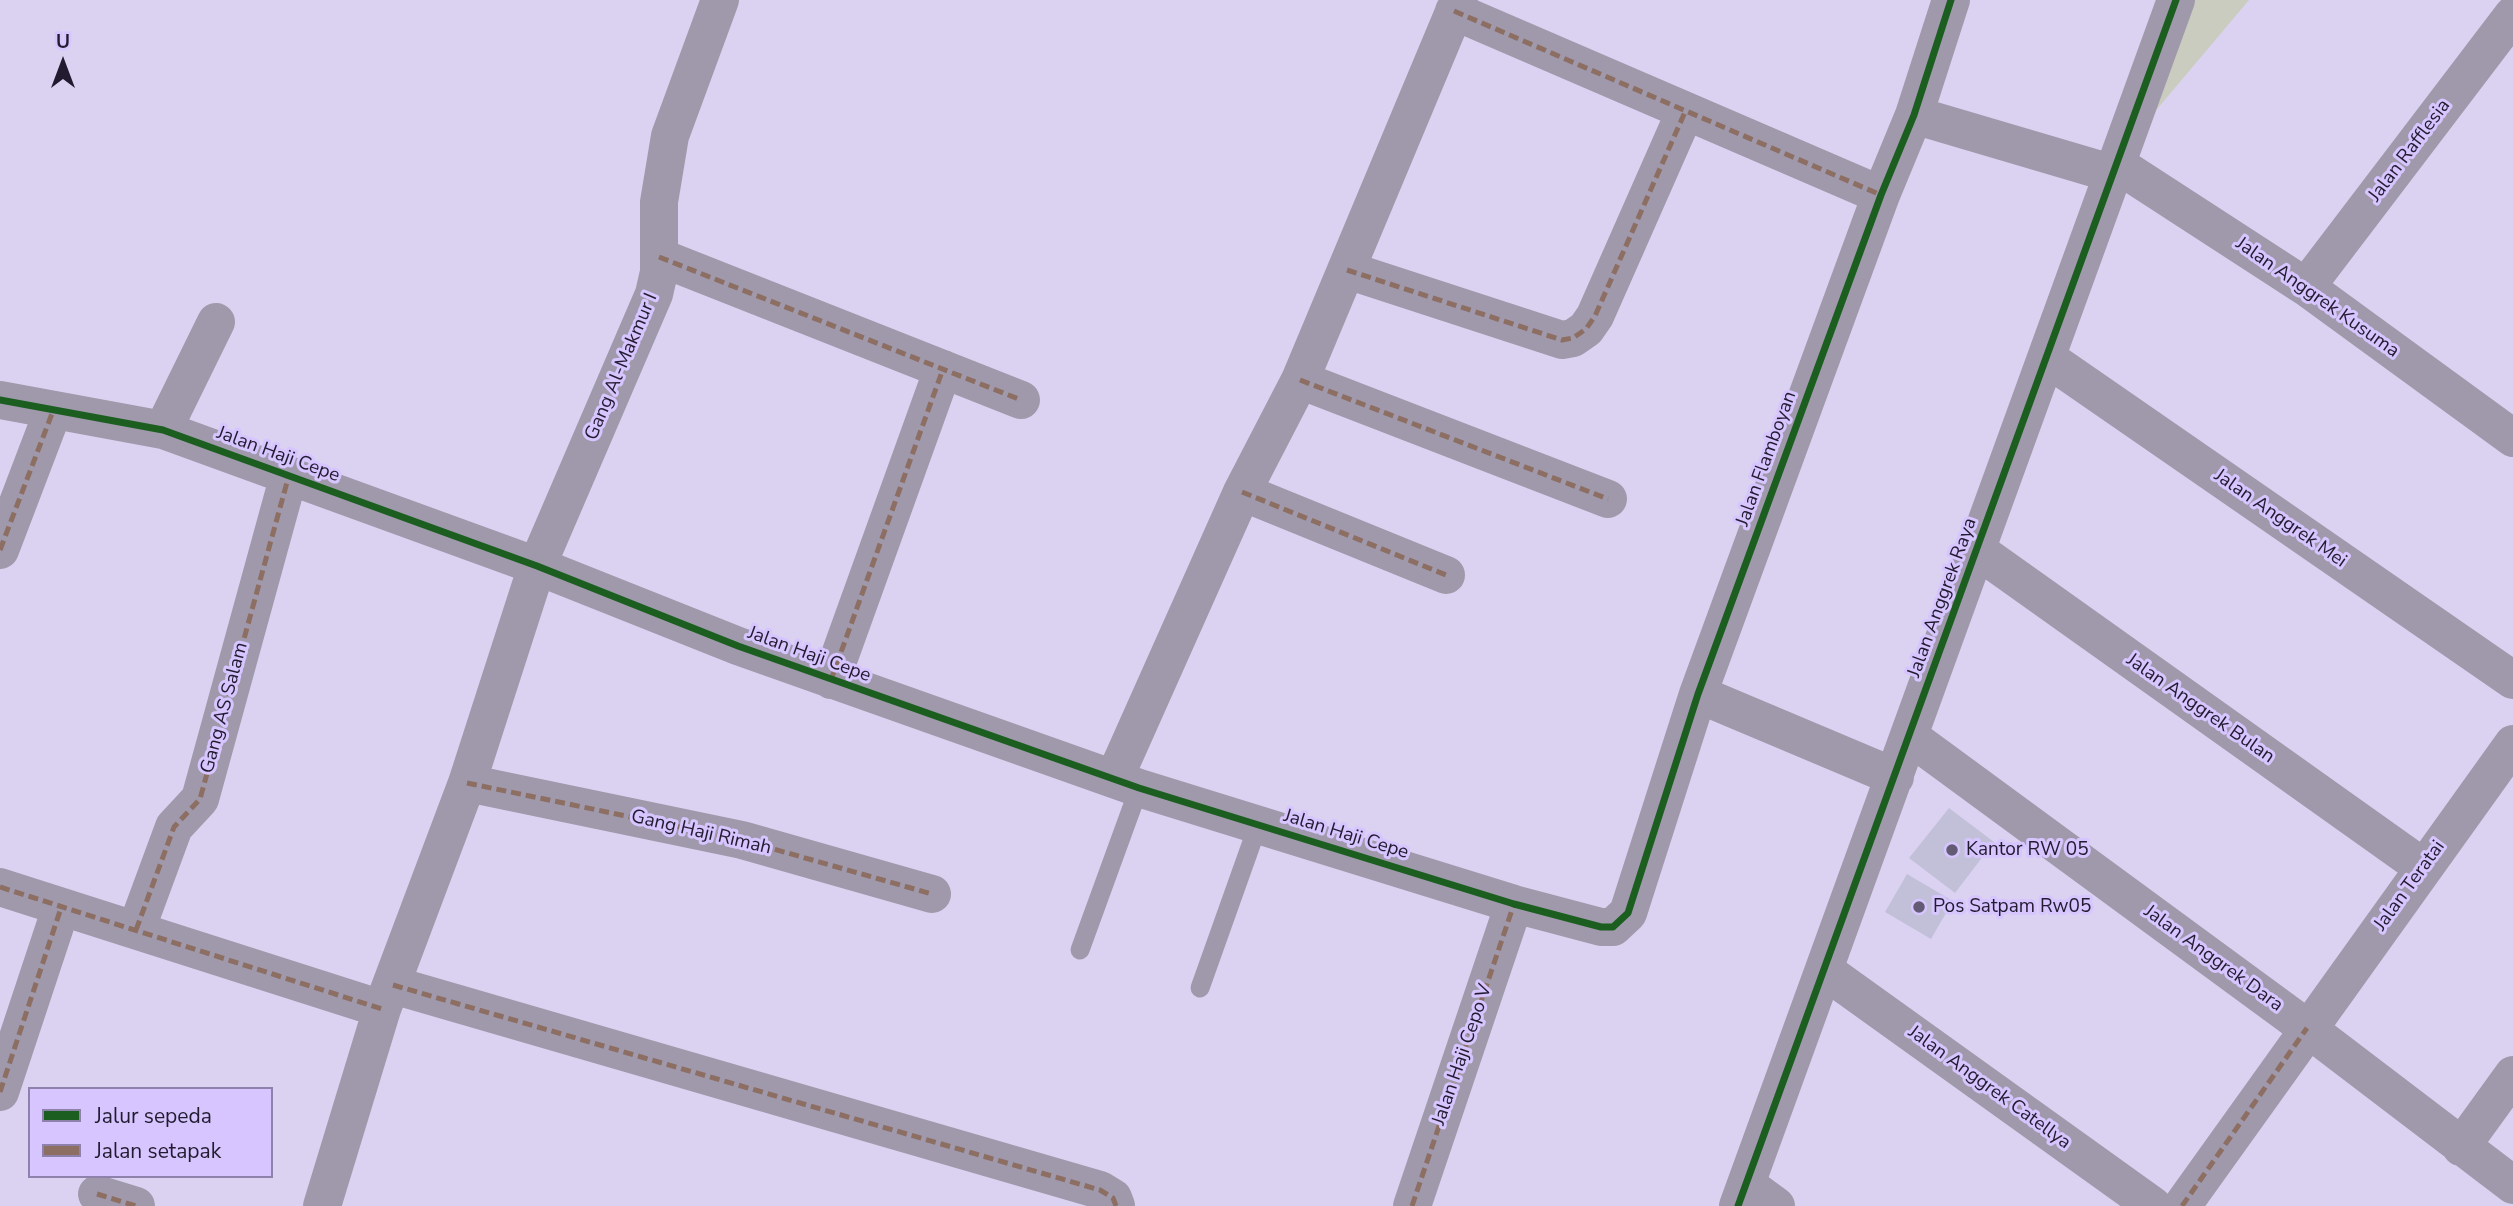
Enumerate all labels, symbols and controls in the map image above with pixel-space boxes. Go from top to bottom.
north arrow [28,28,98,98]
text: U [56,29,70,55]
street label: Jalan Rafflesia [2364,95,2456,207]
street label: Jalan Anggrek Kusuma [2231,233,2403,363]
street label: Gang Al-Makmur I [581,290,663,444]
street label: Jalan Flamboyan [1732,388,1802,530]
street label: Jalan Haji Cepe [213,422,343,488]
street label: Jalan Anggrek Mei [2209,465,2351,573]
street label: Jalan Anggrek Raya [1904,515,1982,681]
street label: Jalan Haji Cepe [744,622,874,688]
street label: Gang AS Salam [197,640,253,776]
street label: Jalan Anggrek Bulan [2122,649,2278,769]
street label: Jalan Haji Cepe [1281,805,1411,865]
street label: Gang Haji Rimah [629,806,773,860]
street label: Jalan Teratai [2370,837,2450,935]
place label: Kantor RW 05 [1966,839,2089,861]
marker: Kantor RW 05 [1944,842,1960,858]
place label: Pos Satpam Rw05 [1933,896,2091,918]
marker: Pos Satpam Rw05 [1911,899,1927,915]
street label: Jalan Anggrek Dara [2139,901,2287,1017]
street label: Jalan Haji Cepo V [1428,981,1498,1129]
street label: Jalan Anggrek Catellya [1903,1021,2075,1155]
legend [28,1087,273,1178]
text: Jalur sepeda [95,1102,212,1130]
text: Jalan setapak [95,1137,221,1165]

